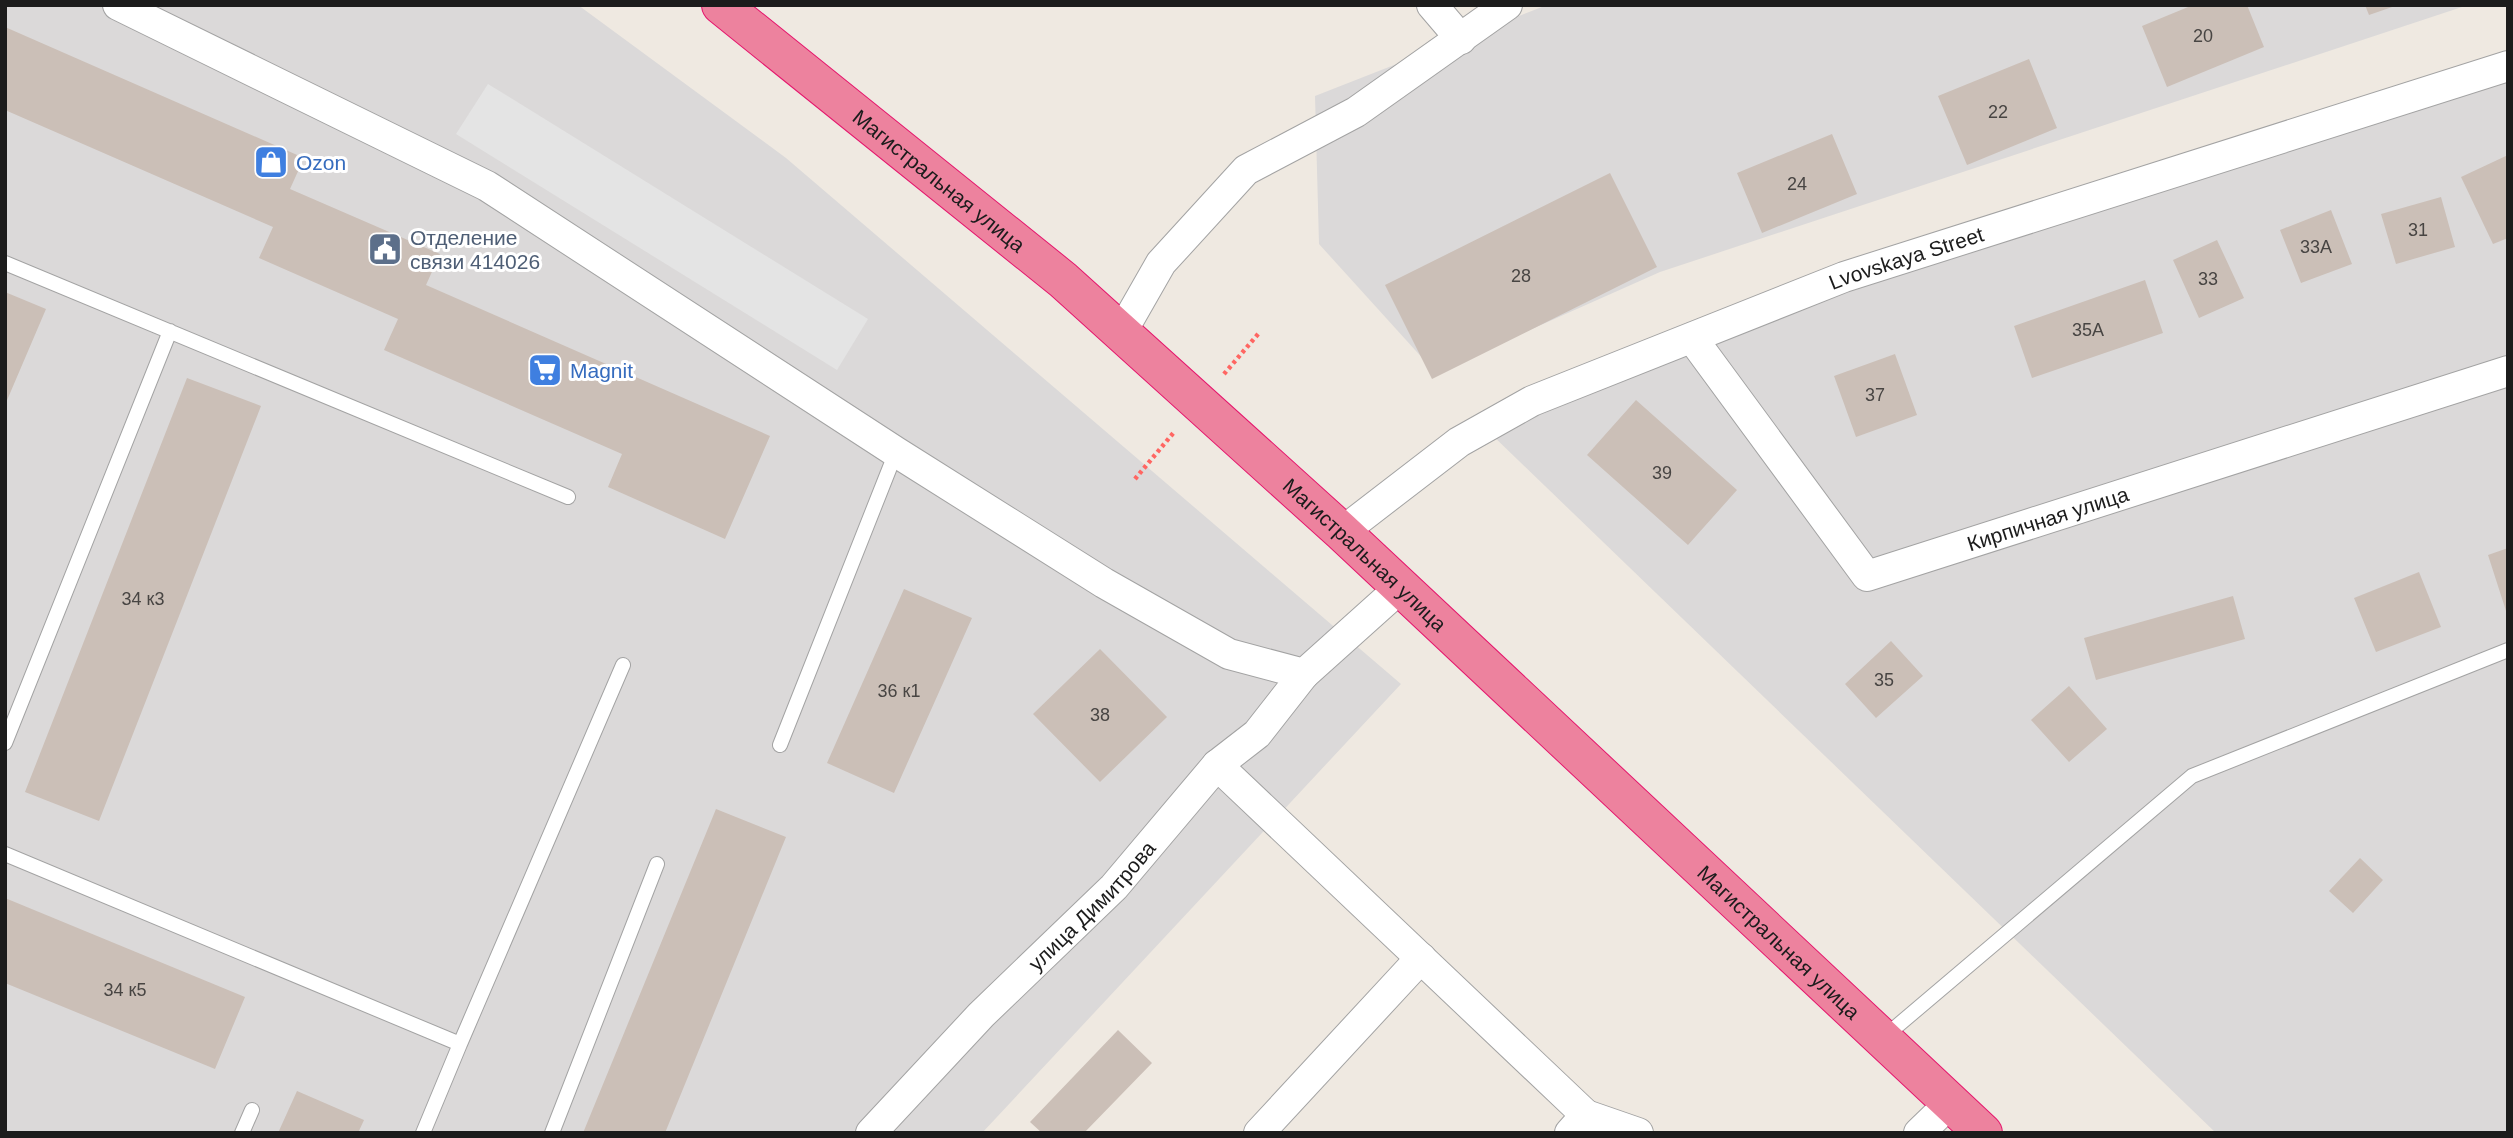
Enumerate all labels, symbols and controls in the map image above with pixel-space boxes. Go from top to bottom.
house number: 20 [2193,26,2213,46]
house number: 22 [1988,102,2008,122]
street label: Магистральная улица [849,105,1030,257]
shop icon: Ozon [252,143,290,181]
place label: Ozon [296,151,346,174]
house number: 24 [1787,174,1807,194]
house number: 31 [2408,220,2428,240]
street label: Lvovskaya Street [1825,222,1986,293]
place label: Отделение связи 414026 [410,226,540,273]
public building icon: Отделение связи 414026 [366,230,404,268]
house number: 33А [2300,237,2332,257]
house number: 28 [1511,266,1531,286]
house number: 33 [2198,269,2218,289]
house number: 35А [2072,320,2104,340]
supermarket icon: Magnit [526,351,564,389]
place label: Magnit [570,359,633,382]
house number: 37 [1865,385,1885,405]
house number: 39 [1652,463,1672,483]
street label: Магистральная улица [1279,473,1452,636]
street label: Кирпичная улица [1964,482,2131,555]
house number: 34 к3 [122,589,164,609]
house number: 35 [1874,670,1894,690]
house number: 36 к1 [878,681,920,701]
house number: 38 [1090,705,1110,725]
street label: улица Димитрова [1023,836,1160,975]
street label: Магистральная улица [1693,860,1865,1024]
house number: 34 к5 [104,980,146,1000]

